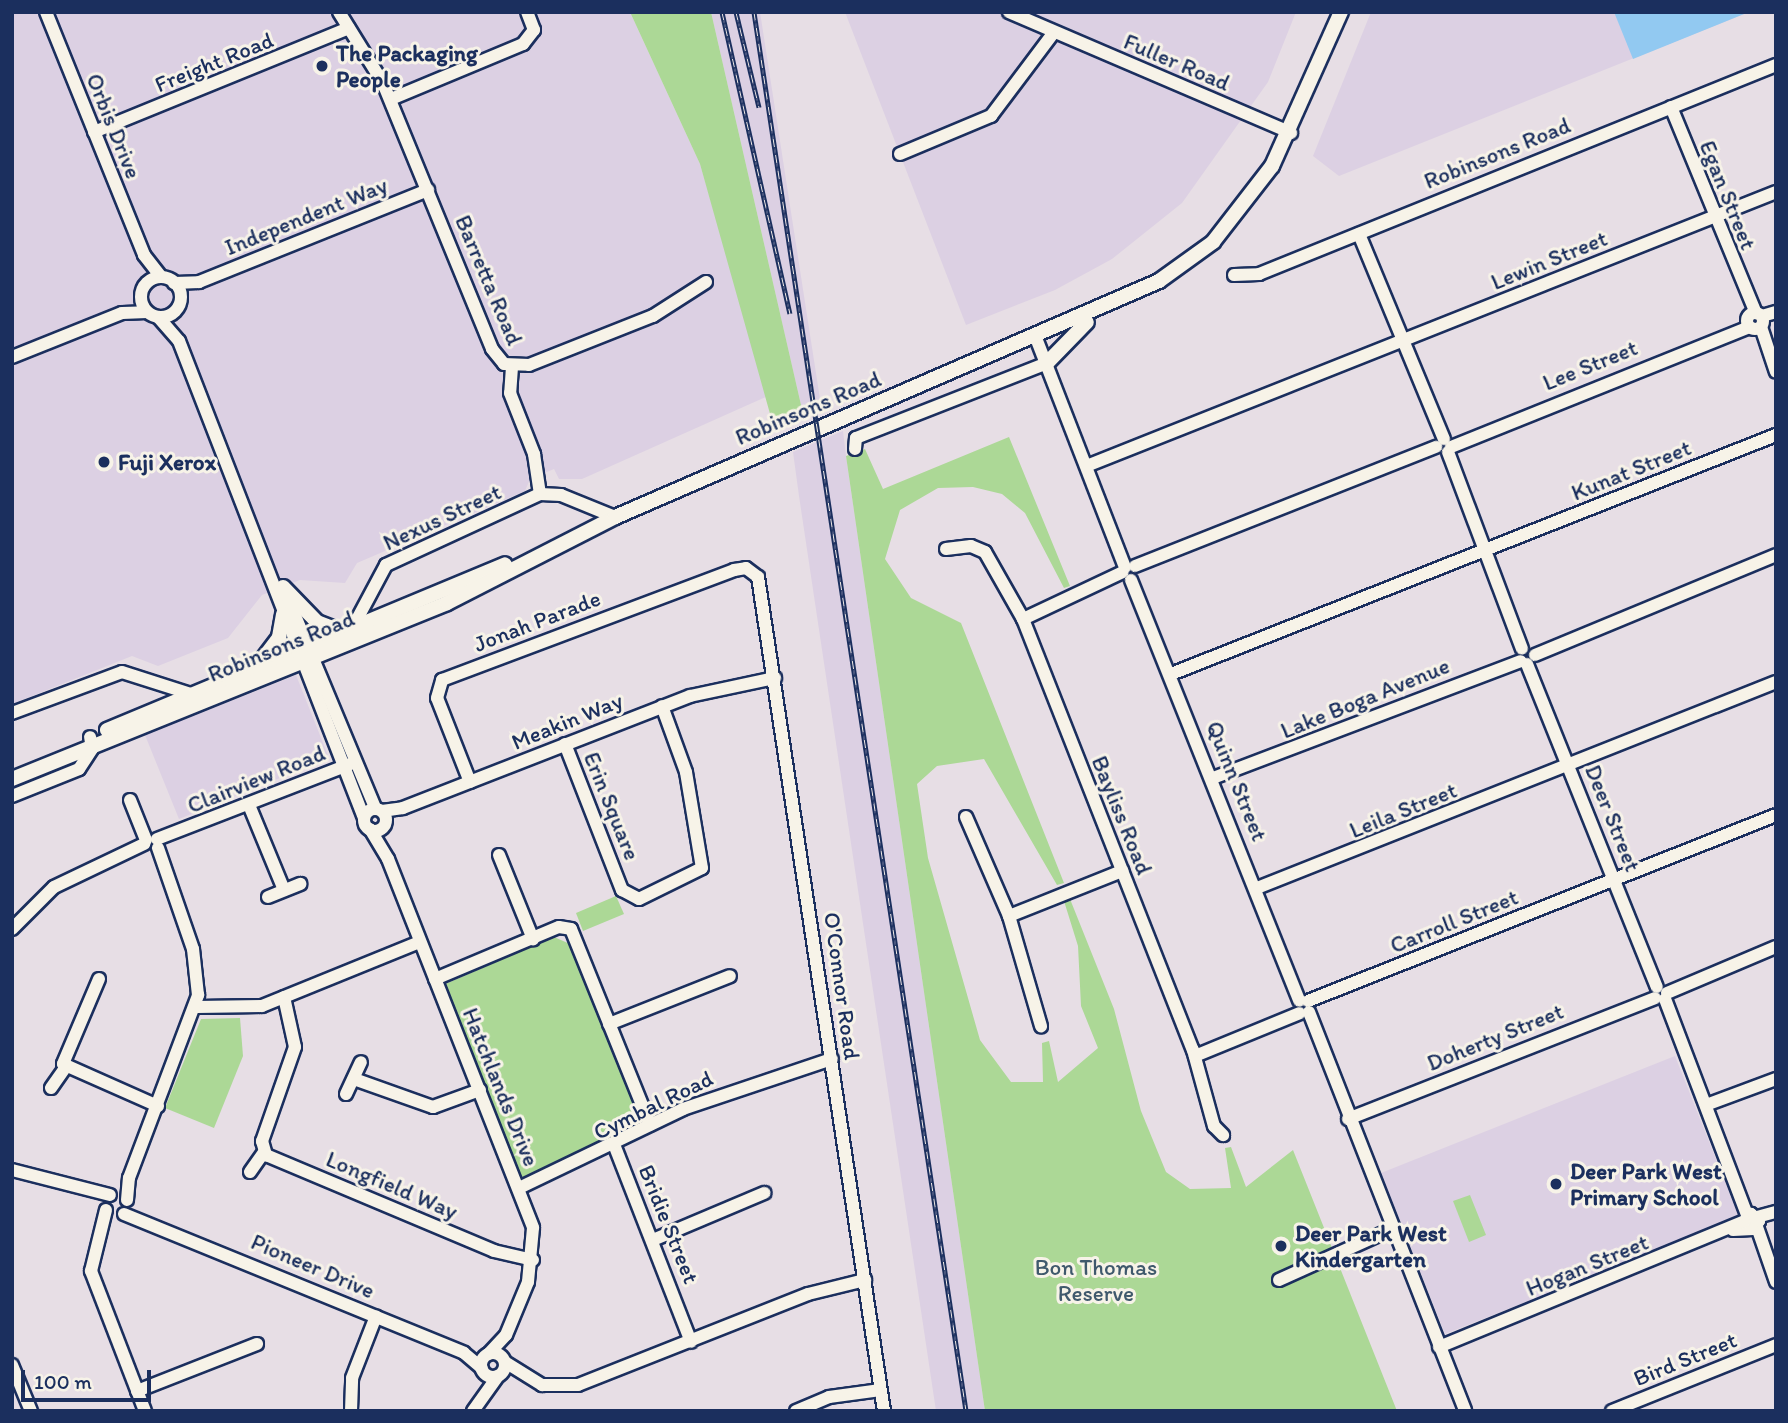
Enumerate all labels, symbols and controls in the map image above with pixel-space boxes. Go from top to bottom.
street label: Freight Road [151,26,277,98]
street label: Fuller Road [1120,27,1234,97]
place label: The Packaging People [336,39,478,93]
marker: The Packaging People [314,58,330,74]
street label: Orbis Drive [80,69,148,183]
street label: Robinsons Road [1420,111,1574,195]
street label: Egan Street [1694,137,1762,253]
street label: Independent Way [221,171,391,261]
street label: Barretta Road [449,211,529,349]
street label: Lewin Street [1487,224,1611,296]
street label: Lee Street [1539,334,1641,396]
street label: Robinsons Road [731,365,885,451]
street label: Kunat Street [1567,434,1695,506]
place label: Fuji Xerox [118,448,216,476]
marker: Fuji Xerox [96,454,112,470]
street label: Nexus Street [379,478,505,556]
street label: Jonah Parade [470,584,604,658]
street label: Robinsons Road [204,604,358,688]
street label: Lake Boga Avenue [1277,652,1453,744]
street label: Meakin Way [508,686,626,756]
street label: Quinn Street [1201,717,1273,845]
street label: Clairview Road [183,739,329,819]
street label: Erin Square [578,748,646,864]
street label: Bayliss Road [1086,752,1158,878]
street label: Deer Street [1579,761,1647,875]
street label: Leila Street [1345,776,1461,844]
street label: Carroll Street [1386,883,1522,959]
street label: O'Connor Road [818,911,866,1061]
street label: Doherty Street [1423,997,1567,1077]
street label: Hatchlands Drive [457,1004,545,1170]
street label: Cymbal Road [589,1064,717,1146]
street label: Longfield Way [322,1145,462,1225]
place label: Deer Park West Primary School [1570,1157,1721,1211]
street label: Bridie Street [633,1161,705,1287]
marker: Deer Park West Primary School [1548,1176,1564,1192]
place label: Deer Park West Kindergarten [1295,1219,1446,1273]
street label: Pioneer Drive [247,1228,379,1304]
street label: Hogan Street [1522,1228,1652,1302]
marker: Deer Park West Kindergarten [1273,1238,1289,1254]
park label: Bon Thomas Reserve [1035,1253,1157,1307]
street label: Bird Street [1630,1326,1740,1392]
scale bar [24,1356,154,1400]
text: 100 m [34,1369,92,1394]

